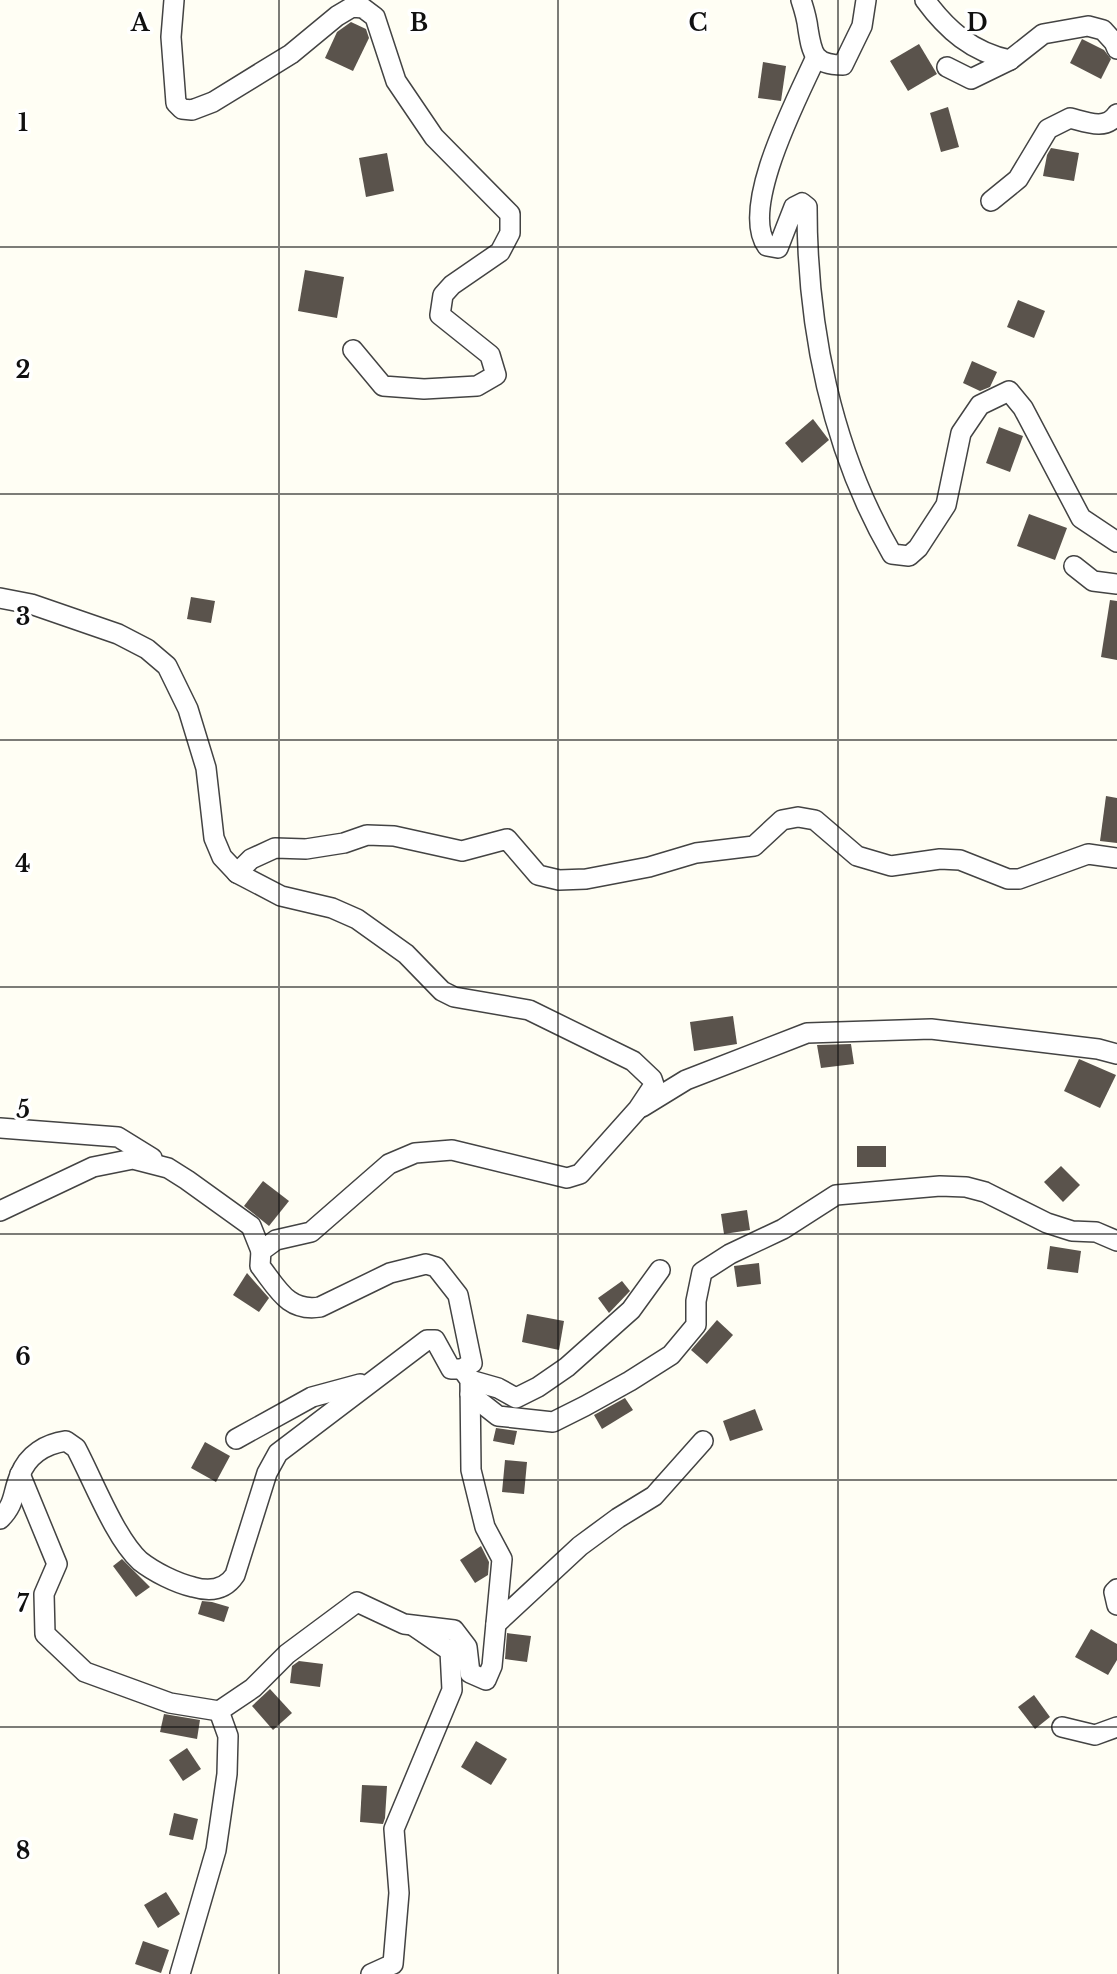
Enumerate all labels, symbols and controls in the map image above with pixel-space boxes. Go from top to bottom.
text: A [130,9,151,37]
text: B [410,9,428,37]
text: C [689,9,707,37]
text: D [966,9,988,37]
text: 1 [18,109,28,137]
text: 2 [16,356,30,384]
text: 3 [16,603,30,631]
text: 4 [15,850,31,878]
text: 5 [16,1096,30,1124]
text: 6 [15,1343,31,1371]
text: 7 [17,1590,30,1618]
text: 8 [16,1837,30,1865]

